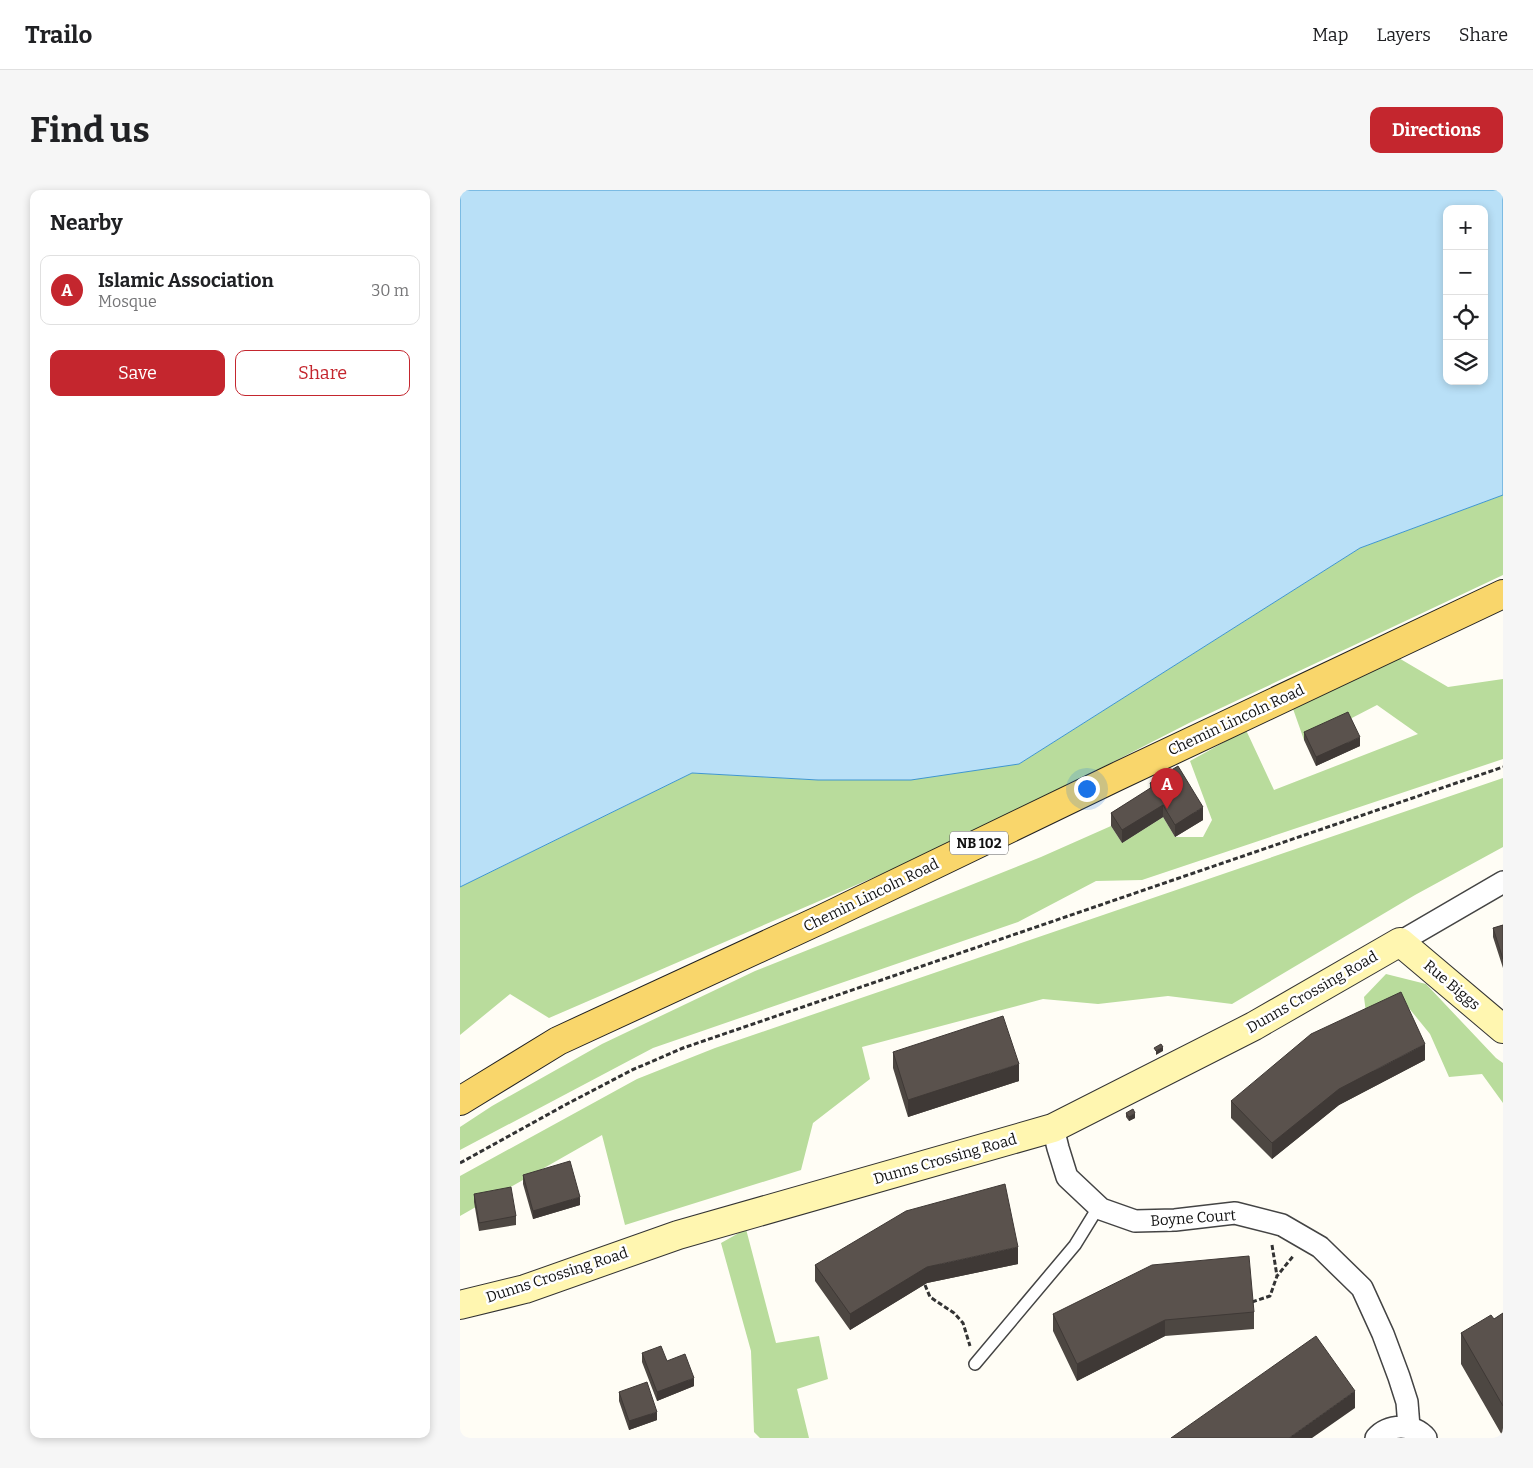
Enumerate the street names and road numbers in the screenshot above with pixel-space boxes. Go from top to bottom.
street label: Chemin Lincoln Road [1165,680,1307,759]
road number: NB 102 [950,831,1008,854]
street label: Chemin Lincoln Road [800,854,942,936]
street label: Dunns Crossing Road [1243,947,1381,1037]
street label: Rue Biggs [1420,956,1484,1014]
street label: Dunns Crossing Road [871,1130,1019,1188]
street label: Boyne Court [1150,1206,1237,1230]
street label: Dunns Crossing Road [484,1244,630,1306]

